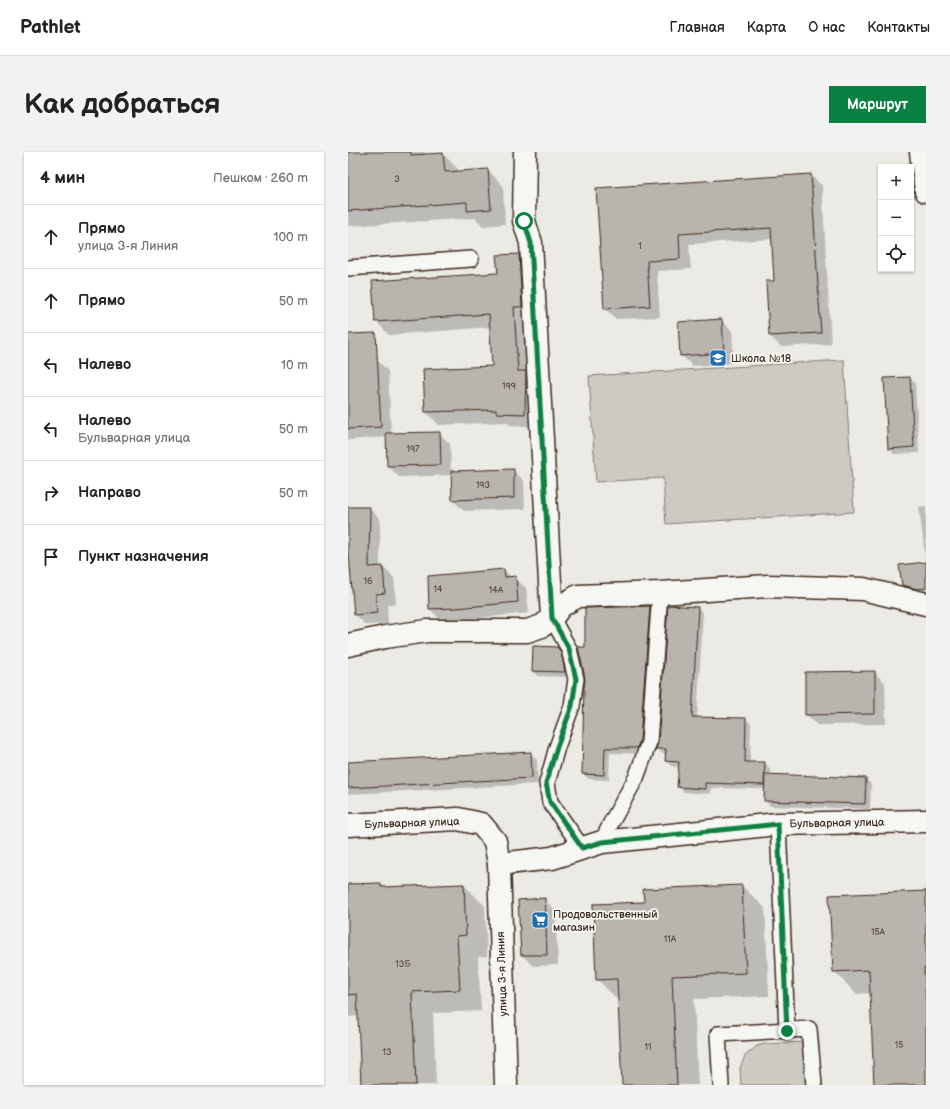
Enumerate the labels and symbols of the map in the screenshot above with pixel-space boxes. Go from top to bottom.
house number: 3 [394,174,400,185]
route start [515,212,533,230]
house number: 1 [638,241,642,252]
school or university icon: Школа №18 [708,348,728,368]
place label: Школа №18 [731,352,791,365]
house number: 199 [502,381,516,392]
house number: 197 [406,444,420,455]
house number: 193 [476,480,491,491]
house number: 16 [364,576,373,587]
house number: 14 [434,584,443,595]
house number: 14А [489,585,504,596]
street label: Бульварная улица [364,815,460,831]
street label: Бульварная улица [789,816,885,830]
place label: Продовольственный магазин [553,908,657,934]
supermarket icon: Продовольственный магазин [530,910,550,930]
house number: 15А [871,927,886,938]
street label: улица 3-я Линия [494,931,510,1017]
house number: 11А [664,934,677,945]
house number: 13Б [395,959,411,970]
route end [778,1022,796,1040]
house number: 15 [895,1040,903,1051]
house number: 11 [645,1042,651,1053]
house number: 13 [382,1047,392,1058]

